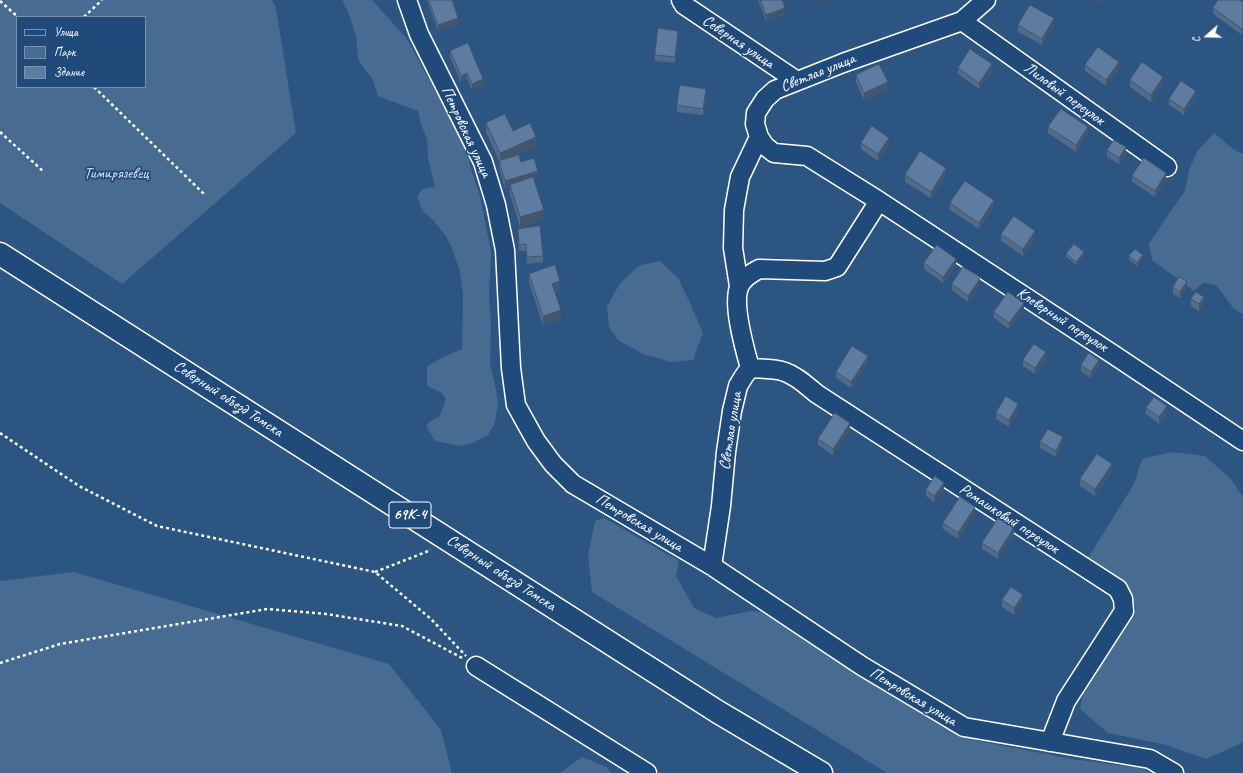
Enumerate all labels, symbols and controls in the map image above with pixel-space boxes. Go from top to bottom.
street label: Северная улица [698,11,778,73]
legend [16,16,146,88]
north arrow [1187,16,1227,56]
text: Улица [54,24,78,40]
text: С [1188,35,1203,45]
text: Парк [54,44,75,60]
street label: Светлая улица [778,49,858,97]
street label: Лиловый переулок [1020,58,1108,130]
text: Здание [54,64,84,80]
street label: Петровская улица [437,83,495,181]
park label: Тимирязевец [84,164,148,184]
street label: Клеверный переулок [1013,283,1111,357]
street label: Северный объезд Томска [170,357,286,441]
street label: Светлая улица [715,391,747,471]
street label: Ромашковый переулок [956,480,1062,558]
street label: Петровская улица [592,490,686,556]
road number: 69К-4 [389,502,431,528]
street label: Северный объезд Томска [443,531,559,615]
street label: Петровская улица [866,664,960,730]

